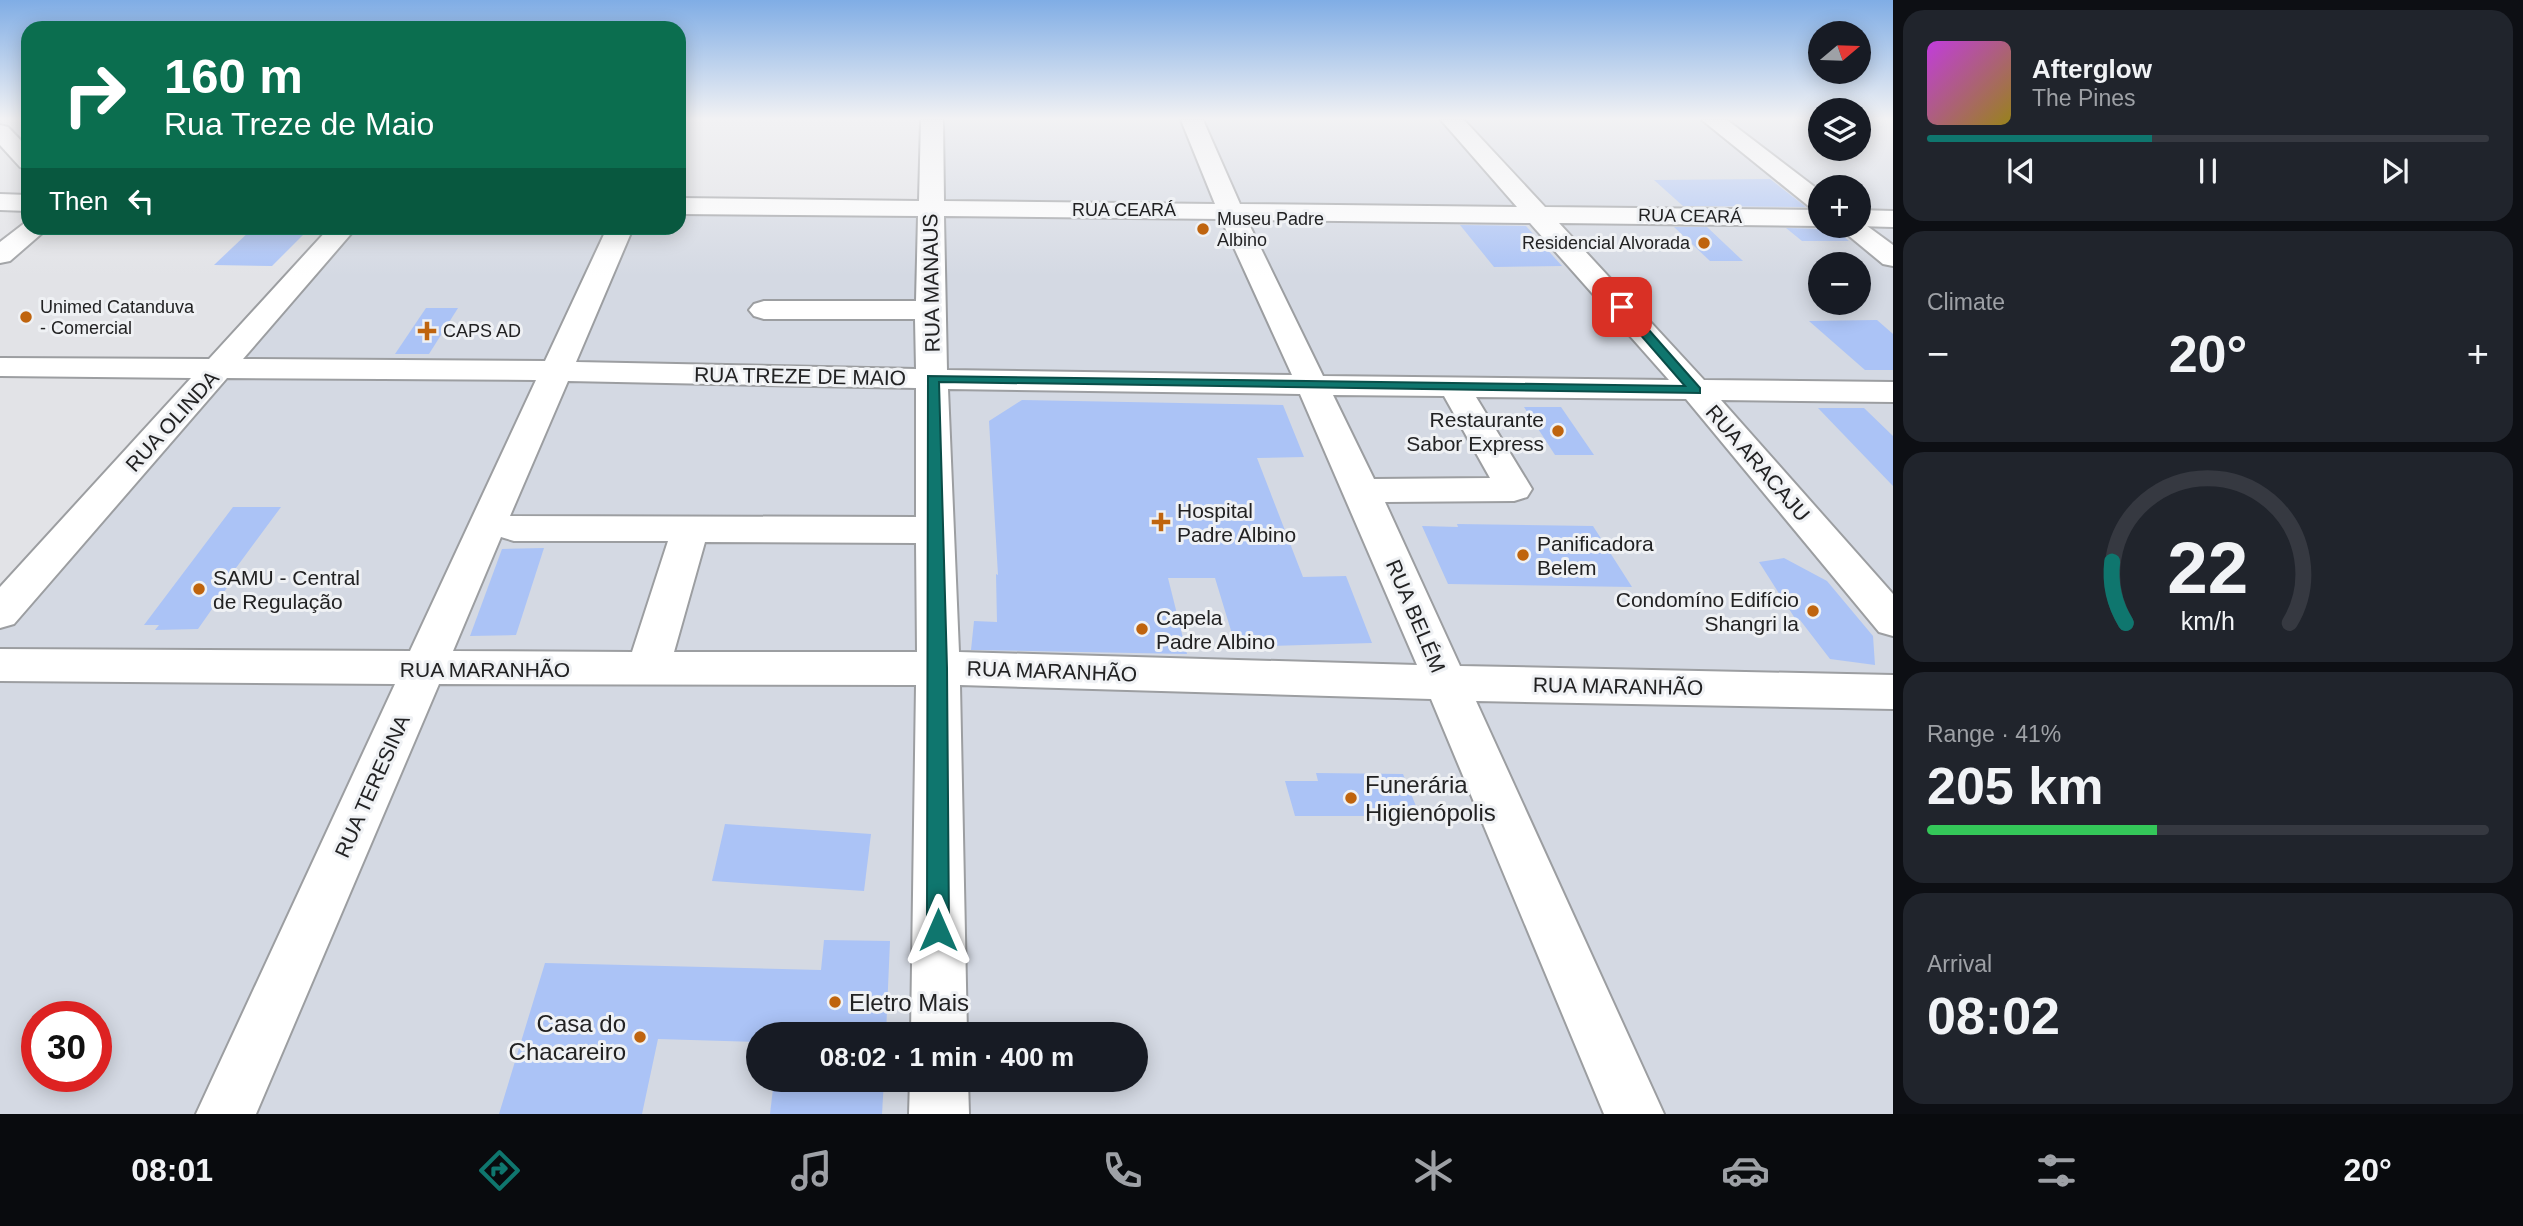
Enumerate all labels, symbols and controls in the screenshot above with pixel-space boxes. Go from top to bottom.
north arrow [1808,21,1871,84]
map controls [1808,21,1871,315]
icon: right [49,49,140,140]
text: 160 m [164,49,303,103]
text: Afterglow [2032,54,2152,84]
text: The Pines [2032,85,2136,111]
button: layers [1808,98,1871,161]
text: Rua Treze de Maio [164,106,434,142]
icon: previous [2002,152,2040,190]
icon: pause [2189,152,2227,190]
icon: next [2376,152,2414,190]
button: + [1808,175,1871,238]
icon: left [122,182,160,220]
text: Then [49,186,108,216]
street label: RUA CEARÁ [1072,200,1176,220]
street label: RUA CEARÁ [1638,205,1742,227]
place label: Museu Padre Albino [1217,209,1324,250]
street label: RUA MANAUS [918,213,944,353]
marker: Museu Padre Albino [1195,221,1211,237]
place label: Residencial Alvorada [1522,233,1691,253]
marker: Residencial Alvorada [1696,235,1712,251]
button: − [1808,252,1871,315]
pin [1592,277,1652,337]
icon: arrive [1603,288,1641,326]
text: Climate [1927,289,2005,315]
place label: Unimed Catanduva - Comercial [40,297,195,338]
marker: Unimed Catanduva - Comercial [18,309,34,325]
marker: CAPS AD [417,321,437,341]
place label: CAPS AD [443,321,521,341]
text: 20° [2169,325,2247,383]
text: − [1927,333,1949,375]
text: + [2467,333,2489,375]
street label: RUA TREZE DE MAIO [694,363,906,389]
street label: RUA OLINDA [121,366,223,476]
street label: RUA ARACAJU [1701,400,1815,526]
place label: Restaurante Sabor Express [1406,408,1544,455]
marker: Restaurante Sabor Express [1550,423,1566,439]
place label: Hospital Padre Albino [1177,499,1296,546]
marker: Hospital Padre Albino [1151,512,1171,532]
text: 22 [2168,527,2248,608]
place label: Panificadora Belem [1537,532,1654,579]
marker: Panificadora Belem [1515,547,1531,563]
street label: RUA BELÉM [1382,556,1450,676]
place label: SAMU - Central de Regulação [213,566,360,613]
marker: SAMU - Central de Regulação [191,581,207,597]
place label: Condomíno Edifício Shangri la [1616,588,1799,635]
marker: Condomíno Edifício Shangri la [1805,603,1821,619]
place label: Capela Padre Albino [1156,606,1275,653]
text: km/h [2181,607,2235,635]
marker: Capela Padre Albino [1134,621,1150,637]
street label: RUA MARANHÃO [966,657,1138,685]
street label: RUA MARANHÃO [400,658,570,681]
street label: RUA MARANHÃO [1533,673,1703,699]
street label: RUA TERESINA [330,711,414,861]
text: Range · 41% [1927,721,2061,747]
text: 205 km [1927,757,2103,815]
place label: Funerária Higienópolis [1365,771,1496,826]
marker: Funerária Higienópolis [1343,790,1359,806]
position arrow [901,893,975,967]
text: Arrival [1927,951,1992,977]
text: 08:02 [1927,987,2060,1045]
place label: Eletro Mais [849,989,969,1016]
marker: Eletro Mais [827,994,843,1010]
speed limit sign: 30 [21,1001,112,1092]
place label: Casa do Chacareiro [509,1010,626,1065]
marker: Casa do Chacareiro [632,1029,648,1045]
text: 08:02 · 1 min · 400 m [820,1042,1074,1072]
icon: directions [475,1146,524,1195]
icon: music [787,1146,836,1195]
icon: phone [1098,1146,1147,1195]
icon: climate [1409,1146,1458,1195]
icon: car [1721,1146,1770,1195]
icon: filters [2032,1146,2081,1195]
text: 08:01 [131,1152,213,1188]
text: 20° [2343,1152,2392,1188]

